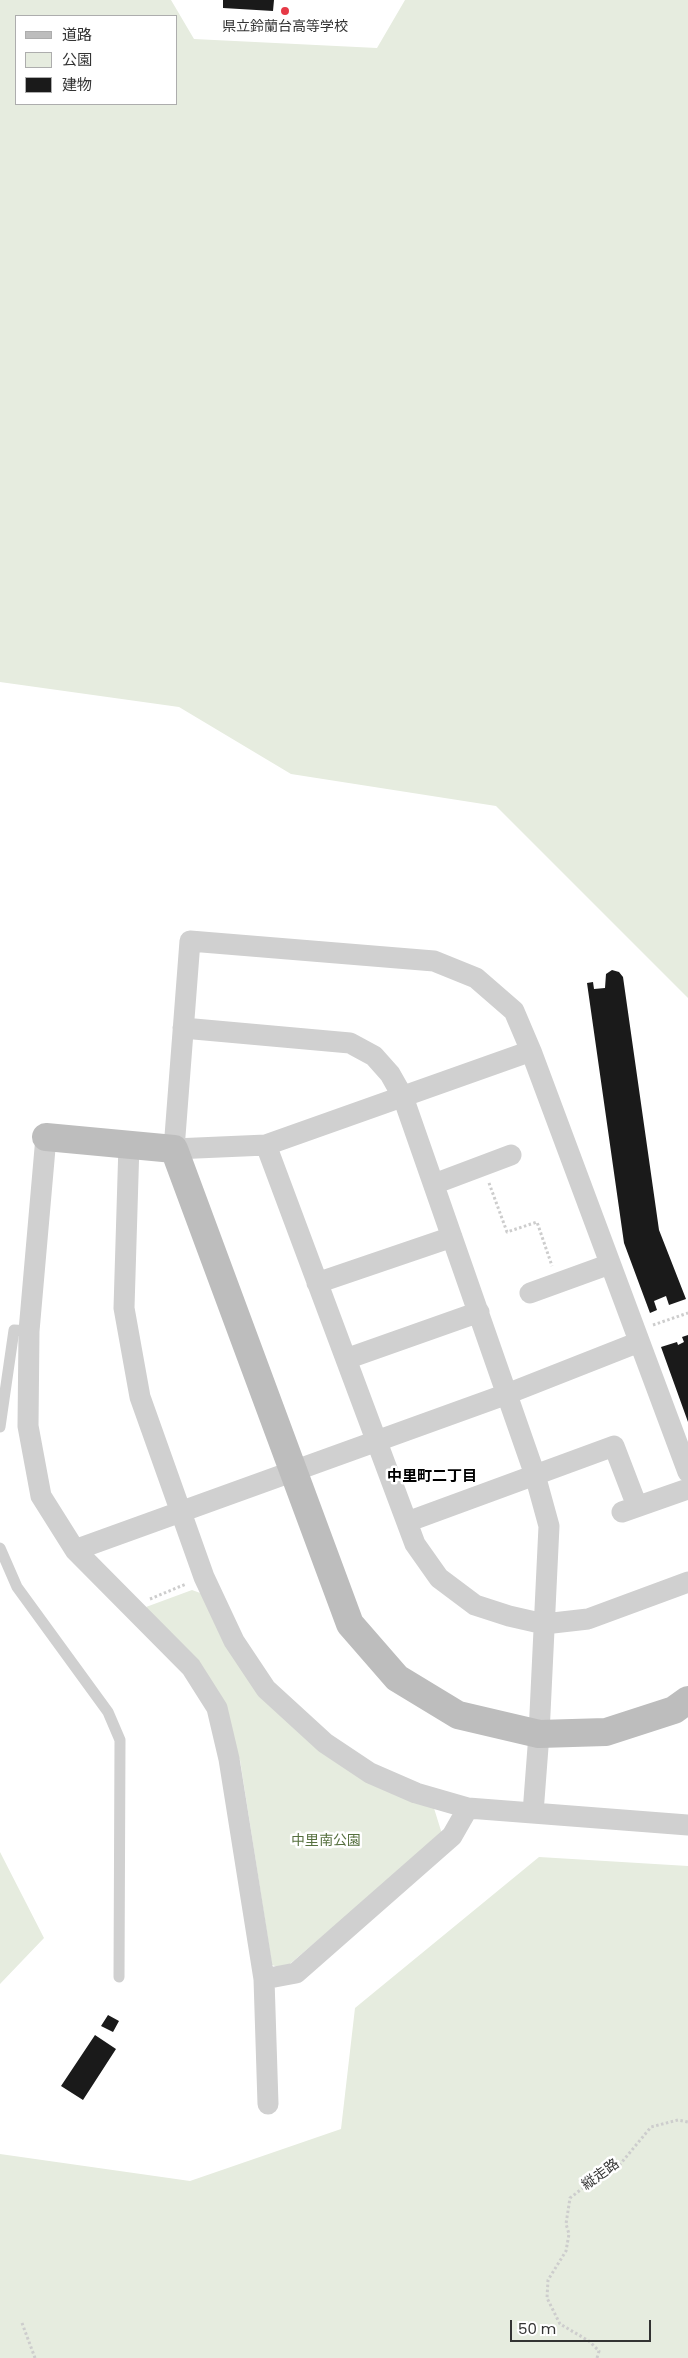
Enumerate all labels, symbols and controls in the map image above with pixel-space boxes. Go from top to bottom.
marker: 県立鈴蘭台高等学校 [279,5,291,17]
legend [15,15,178,105]
place label: 県立鈴蘭台高等学校 [222,19,348,35]
text: 道路 [62,24,92,45]
text: 公園 [62,49,92,70]
text: 建物 [62,74,92,95]
district label: 中里町二丁目 [387,1468,477,1486]
park label: 中里南公園 [291,1833,361,1849]
street label: 縦走路 [579,2156,623,2194]
scale bar [513,2310,654,2342]
text: 50 m [518,2318,556,2339]

